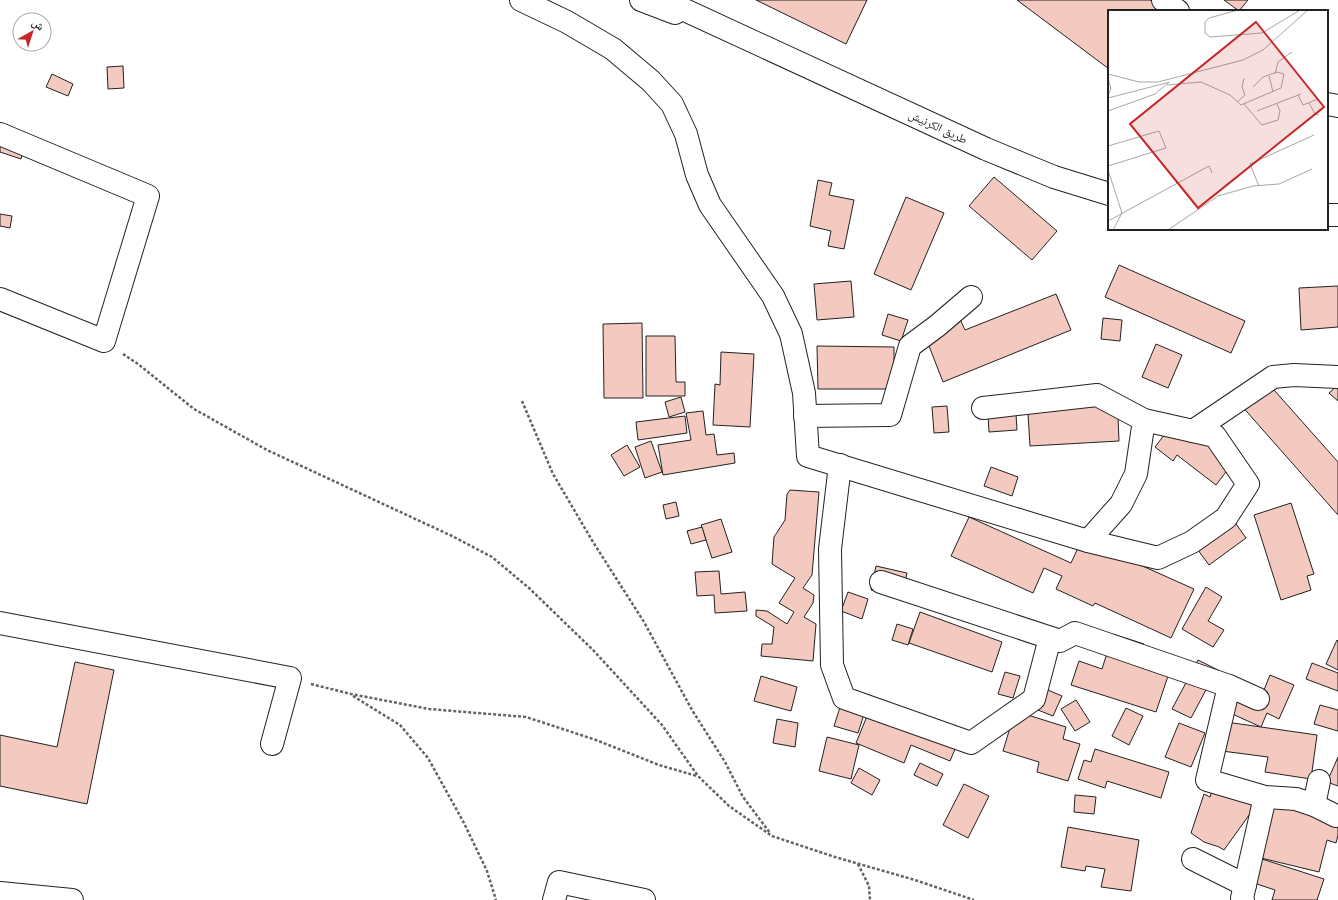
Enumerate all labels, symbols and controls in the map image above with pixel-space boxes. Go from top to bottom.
inset map [1108,10,1328,230]
north arrow [12,12,52,52]
text: ش [29,16,47,34]
street label: طريق الكرنيش [906,107,970,147]

